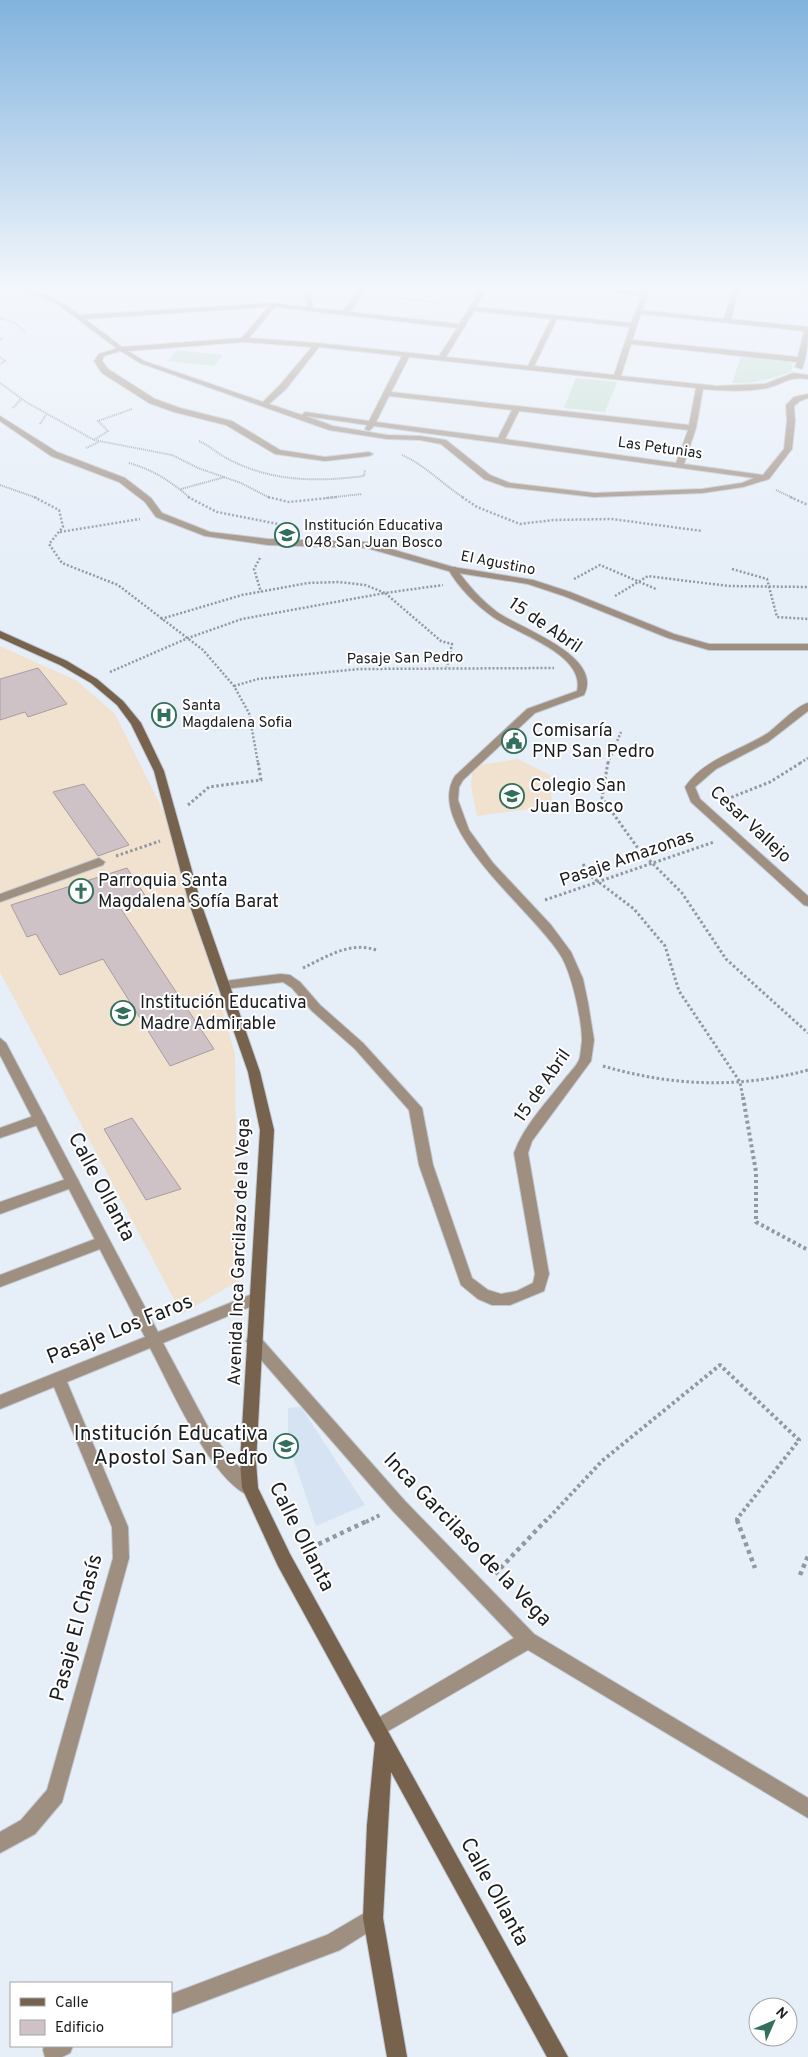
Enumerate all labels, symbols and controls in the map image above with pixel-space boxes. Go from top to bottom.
street label: Las Petunias [616,434,704,464]
place label: Institución Educativa 048 San Juan Bosco [304,517,443,553]
school or university icon: Institución Educativa 048 San Juan Bosco [274,522,300,548]
street label: El Agustino [459,547,537,581]
street label: 15 de Abril [504,593,586,659]
street label: Pasaje San Pedro [346,648,464,670]
place label: Santa Magdalena Sofia [182,697,292,733]
hospital icon: Santa Magdalena Sofia [151,702,177,728]
place label: Comisaría PNP San Pedro [532,720,655,764]
public building icon: Comisaría PNP San Pedro [501,728,527,754]
place label: Colegio San Juan Bosco [530,775,626,819]
street label: Cesar Vallejo [704,781,796,869]
school or university icon: Colegio San Juan Bosco [499,783,525,809]
street label: Pasaje Amazonas [557,825,697,893]
place label: Parroquia Santa Magdalena Sofía Barat [98,870,279,914]
church icon: Parroquia Santa Magdalena Sofía Barat [68,878,94,904]
place label: Institución Educativa Madre Admirable [140,992,307,1036]
school or university icon: Institución Educativa Madre Admirable [110,1000,136,1026]
street label: 15 de Abril [510,1045,576,1127]
street label: Avenida Inca Garcilazo de la Vega [224,1118,256,1386]
street label: Calle Ollanta [61,1128,141,1246]
street label: Pasaje Los Faros [43,1288,197,1372]
place label: Institución Educativa Apostol San Pedro [74,1421,268,1472]
school or university icon: Institución Educativa Apostol San Pedro [273,1433,299,1459]
street label: Inca Garcilaso de la Vega [377,1447,557,1633]
street label: Calle Ollanta [262,1477,340,1597]
street label: Pasaje El Chasís [44,1551,110,1705]
street label: Calle Ollanta [453,1833,535,1951]
legend [10,1982,172,2047]
text: Calle [55,1994,89,2013]
north arrow [748,1997,798,2047]
text: N [772,2004,791,2023]
text: Edificio [55,2019,104,2038]

